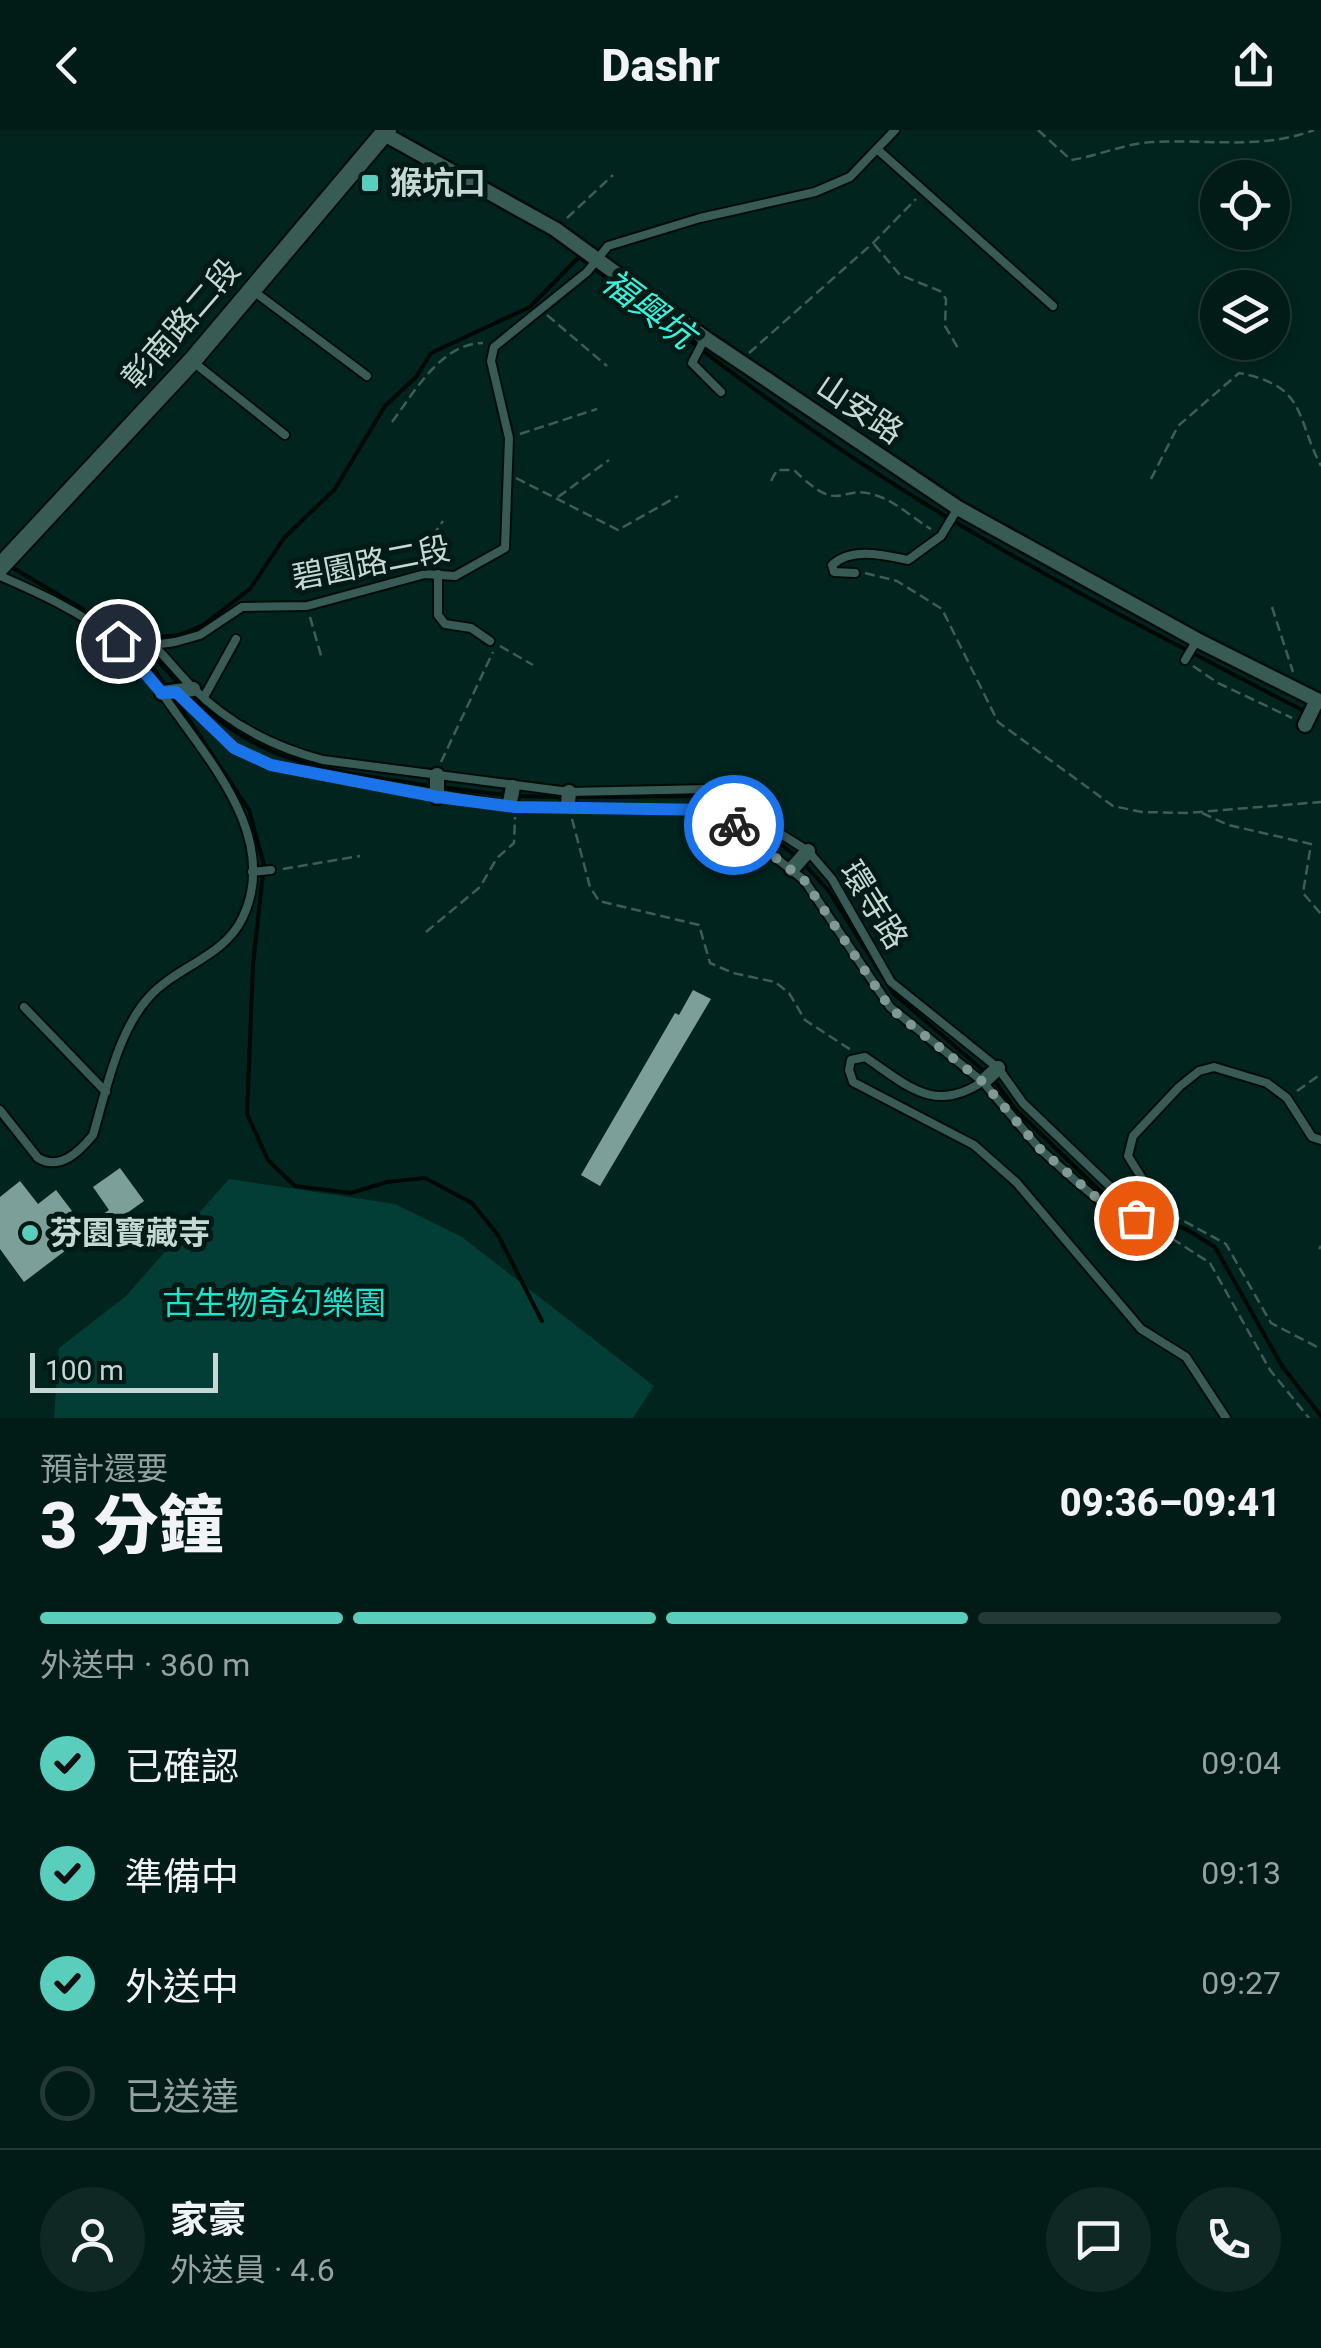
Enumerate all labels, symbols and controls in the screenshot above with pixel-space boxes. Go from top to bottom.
icon: back [40,38,95,93]
icon: share [1226,38,1281,93]
text: Dashr [601,39,720,92]
map controls [1200,160,1290,360]
button: locate [1200,160,1290,250]
place label: 猴坑口 [390,164,486,202]
marker: 猴坑口 [359,172,381,194]
street label: 彰南路二段 [114,251,248,397]
water label: 福興坑 [594,261,706,360]
button: layers [1200,270,1290,360]
street label: 山安路 [810,366,910,452]
street label: 碧園路二段 [289,529,453,597]
pin [76,599,161,684]
icon: home [91,614,146,669]
courier [684,775,784,875]
icon: bike [707,798,762,853]
street label: 環寺路 [832,854,916,956]
pin [1094,1176,1179,1261]
icon: bag [1109,1191,1164,1246]
place label: 芬園寶藏寺 [50,1214,210,1252]
marker: 芬園寶藏寺 [19,1222,41,1244]
park label: 古生物奇幻樂園 [162,1284,386,1322]
scale bar [30,1348,218,1392]
text: 100 m [45,1354,124,1387]
text: 預計還要 [40,1450,168,1488]
text: 09:36–09:41 [1060,1481,1281,1525]
text: 3 分鐘 [40,1488,224,1564]
text: 外送中 · 360 m [40,1646,250,1684]
icon: check [40,1736,95,1791]
text: 09:04 [1201,1744,1281,1782]
text: 已確認 [125,1745,239,1789]
icon: check [40,1846,95,1901]
text: 09:13 [1201,1854,1281,1892]
text: 準備中 [125,1855,239,1899]
icon: check [40,1956,95,2011]
text: 09:27 [1201,1964,1281,2002]
text: 外送中 [125,1965,239,2009]
text: 已送達 [125,2075,239,2119]
button: person [40,2187,145,2292]
button: chat [1046,2187,1151,2292]
button: phone [1176,2187,1281,2292]
text: 家豪 [170,2198,246,2242]
text: 外送員 · 4.6 [170,2251,335,2289]

